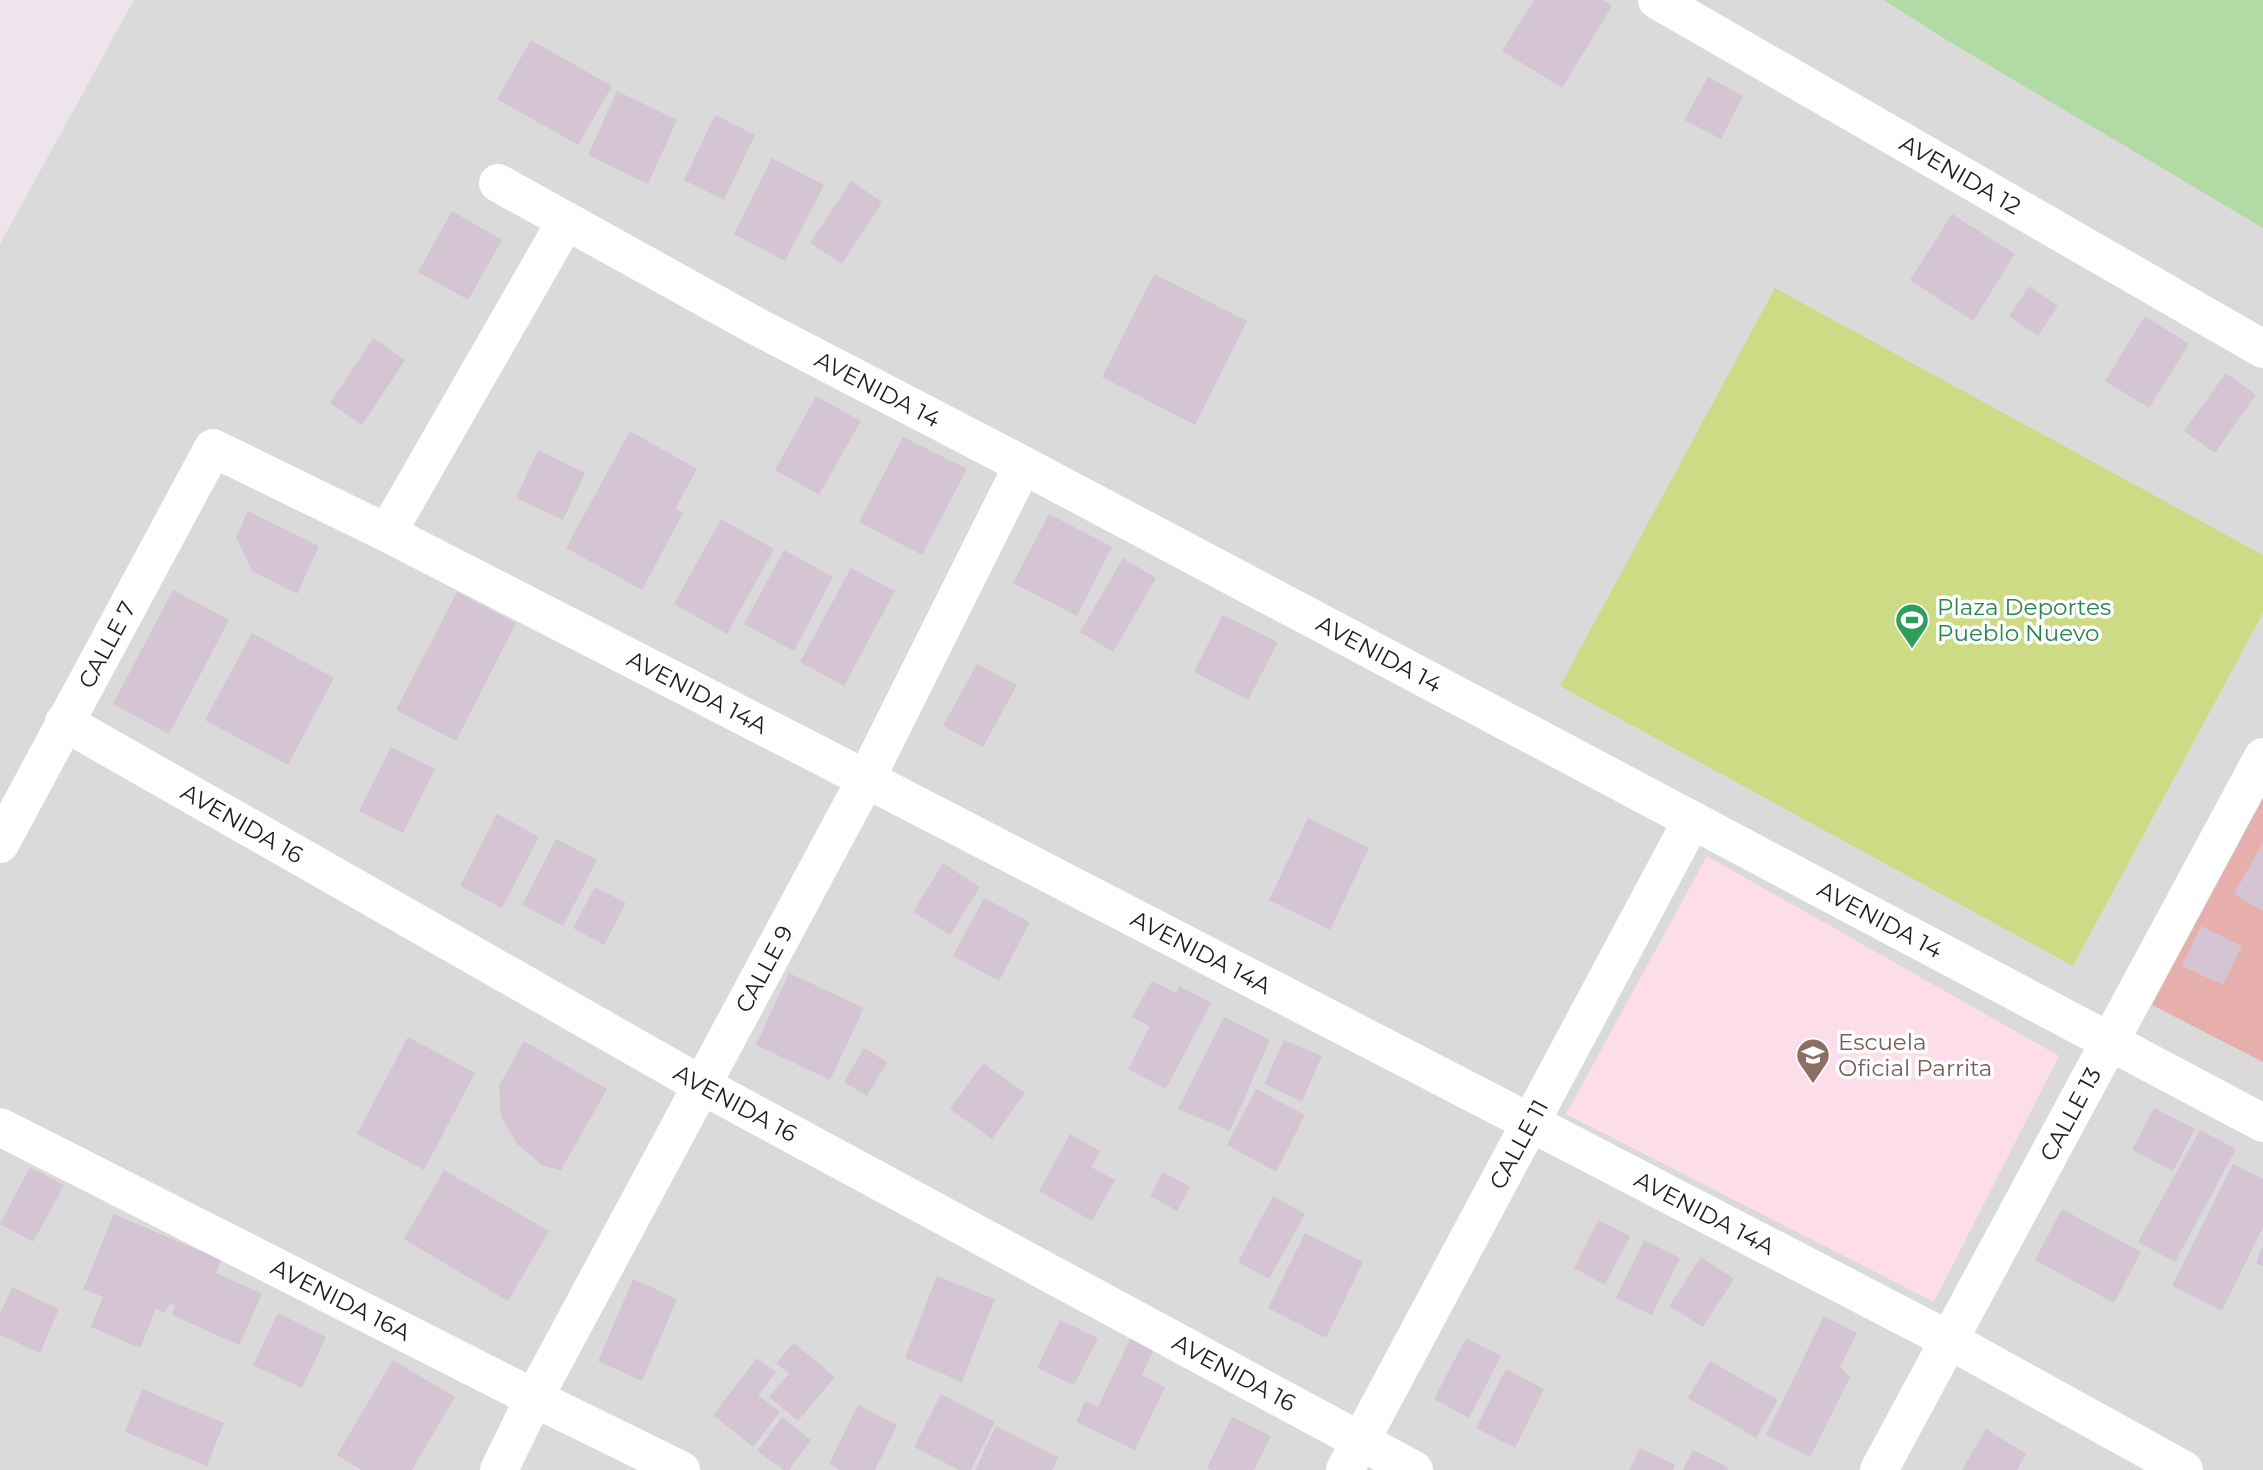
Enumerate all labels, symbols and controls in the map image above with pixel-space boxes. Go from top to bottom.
street label: AVENIDA 12 [1895,129,2026,221]
street label: AVENIDA 14 [810,345,945,433]
place label: Plaza Deportes Pueblo Nuevo [1937,593,2111,647]
street label: CALLE 7 [72,597,142,693]
sports icon: Plaza Deportes Pueblo Nuevo [1893,601,1931,650]
street label: AVENIDA 14 [1312,609,1446,698]
street label: AVENIDA 14A [622,645,772,740]
street label: AVENIDA 16 [176,778,308,869]
street label: AVENIDA 14 [1813,875,1947,964]
street label: AVENIDA 14A [1126,905,1276,1000]
street label: CALLE 9 [729,920,799,1017]
place label: Escuela Oficial Parrita [1838,1028,1992,1082]
school or university icon: Escuela Oficial Parrita [1794,1036,1832,1085]
street label: AVENIDA 16 [669,1058,802,1148]
street label: CALLE 13 [2034,1063,2107,1166]
street label: CALLE 11 [1483,1095,1554,1194]
street label: AVENIDA 14A [1630,1165,1780,1261]
street label: AVENIDA 16A [266,1253,416,1347]
street label: AVENIDA 16 [1168,1328,1301,1417]

